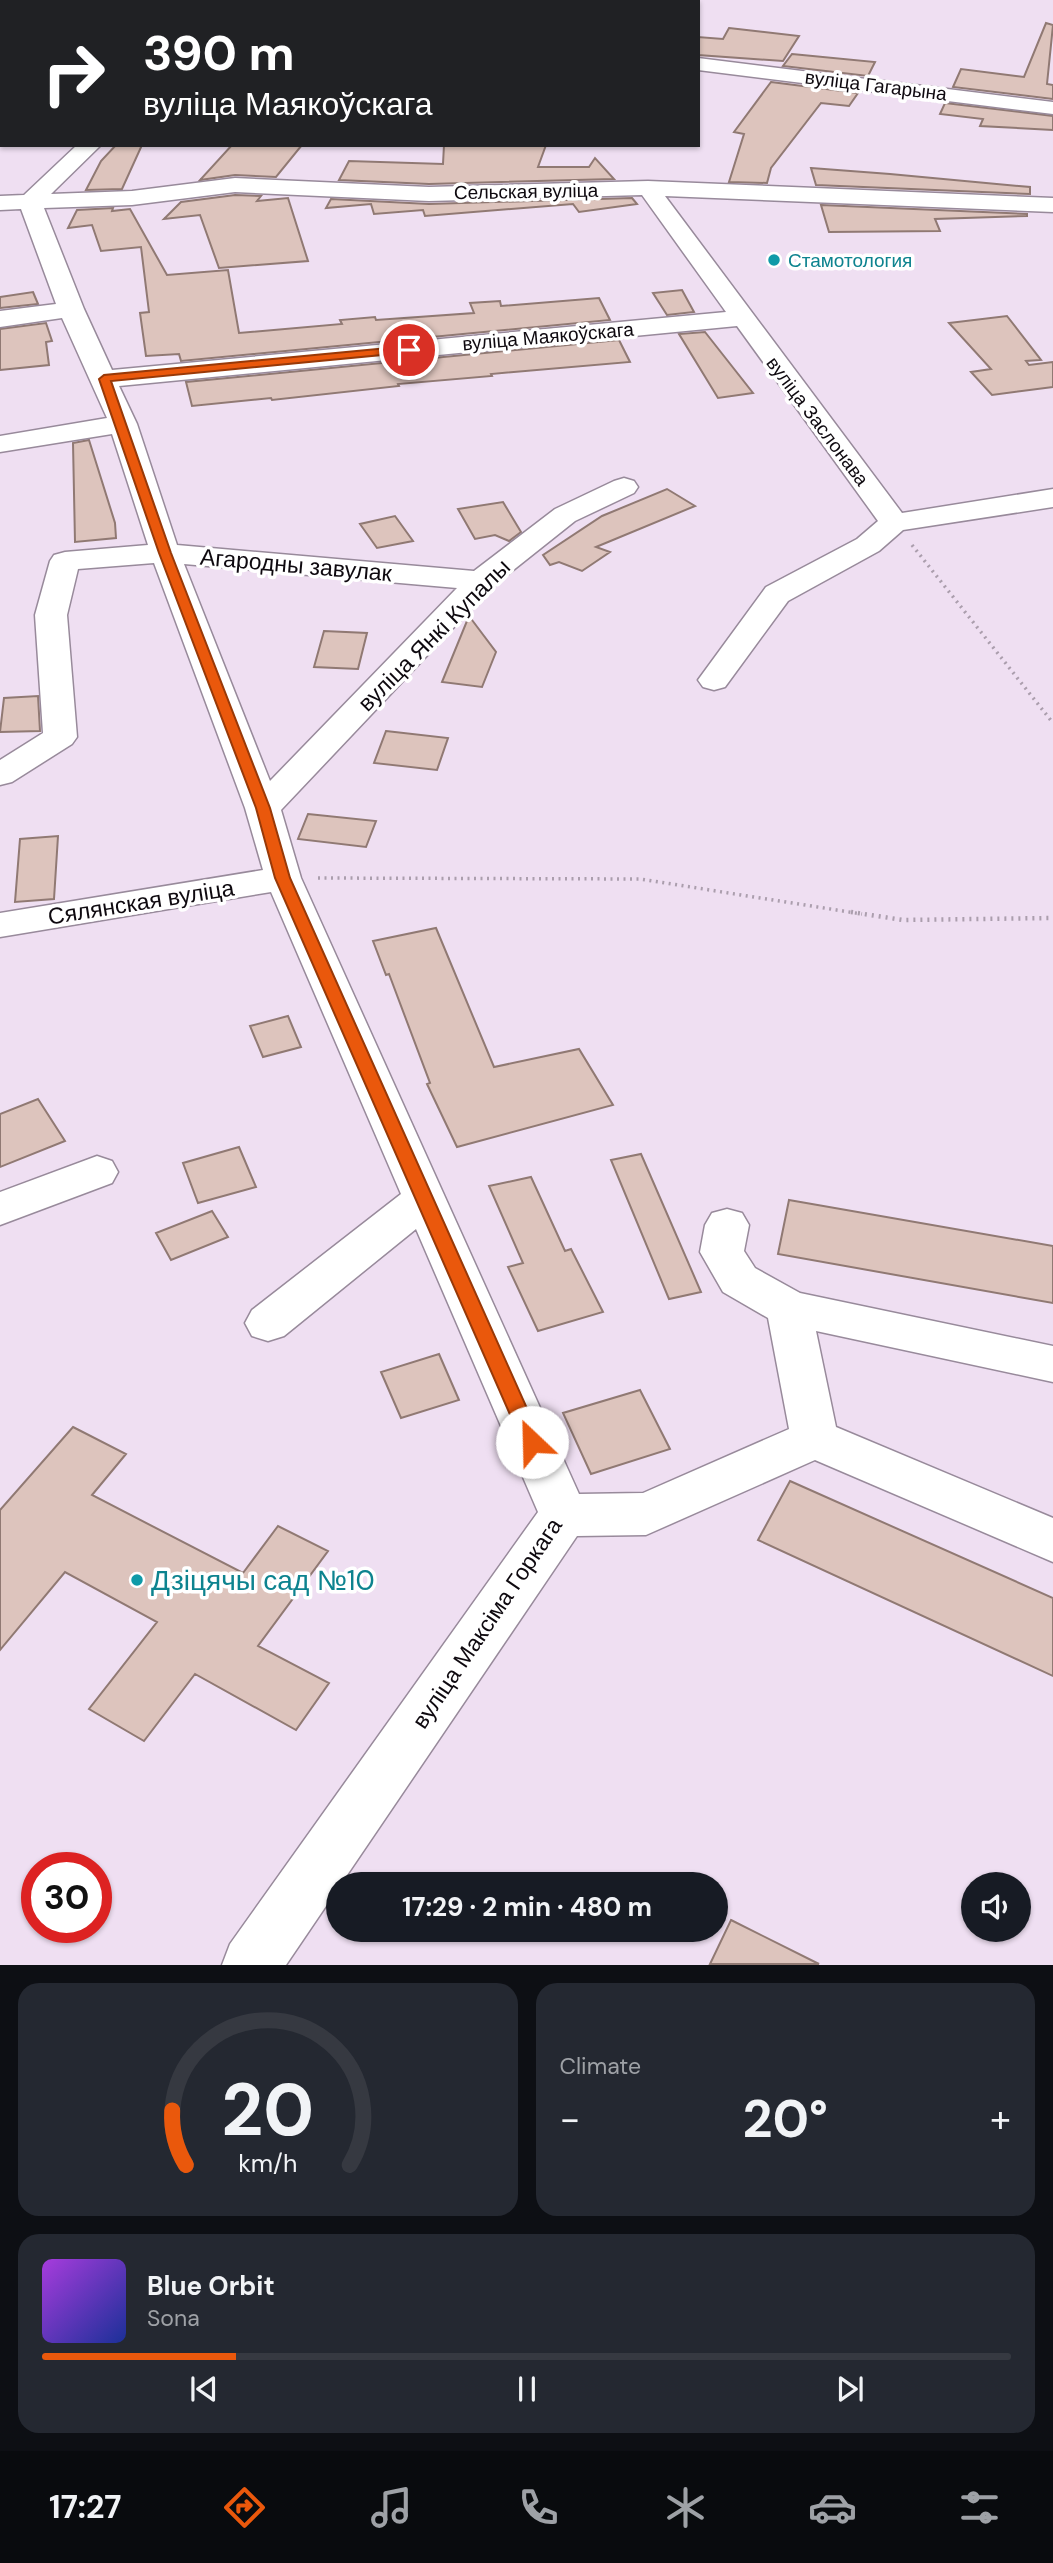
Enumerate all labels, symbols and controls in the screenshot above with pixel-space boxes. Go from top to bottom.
text: 390 m [143,21,295,85]
icon: right [28,28,119,119]
street label: вуліца Гагарына [804,64,949,107]
text: вуліца Маякоўскага [143,83,433,125]
street label: Сельская вуліца [454,178,599,205]
place label: Стамотология [788,248,912,273]
marker: Стамотология [766,252,782,268]
street label: вуліца Маякоўскага [461,317,635,356]
pin [379,320,439,380]
icon: arrive [390,331,428,369]
street label: вуліца Заслонава [761,352,875,491]
street label: Агародны завулак [199,542,394,588]
street label: вуліца Янкі Купалы [351,552,517,718]
street label: Сялянская вуліца [46,872,237,932]
position arrow [495,1405,569,1479]
street label: вуліца Максіма Горкага [405,1512,569,1734]
place label: Дзіцячы сад №10 [151,1562,375,1599]
marker: Дзіцячы сад №10 [129,1572,145,1588]
speed limit sign: 30 [21,1852,112,1943]
map controls [961,1872,1031,1942]
button: sound [961,1872,1031,1942]
text: 17:29 · 2 min · 480 m [402,1890,652,1924]
text: Climate [560,2051,641,2081]
text: 20 [221,2064,314,2159]
text: 20° [743,2085,828,2153]
text: − [560,2094,580,2144]
text: + [990,2094,1011,2144]
text: km/h [238,2147,297,2180]
text: Blue Orbit [147,2269,275,2303]
text: Sona [147,2303,200,2333]
icon: previous [185,2370,223,2408]
icon: pause [508,2370,546,2408]
icon: next [831,2370,869,2408]
icon: directions [220,2483,269,2532]
icon: music [367,2483,416,2532]
icon: phone [514,2483,563,2532]
icon: climate [661,2483,710,2532]
icon: car [808,2483,857,2532]
icon: filters [955,2483,1004,2532]
text: 17:27 [49,2486,121,2528]

